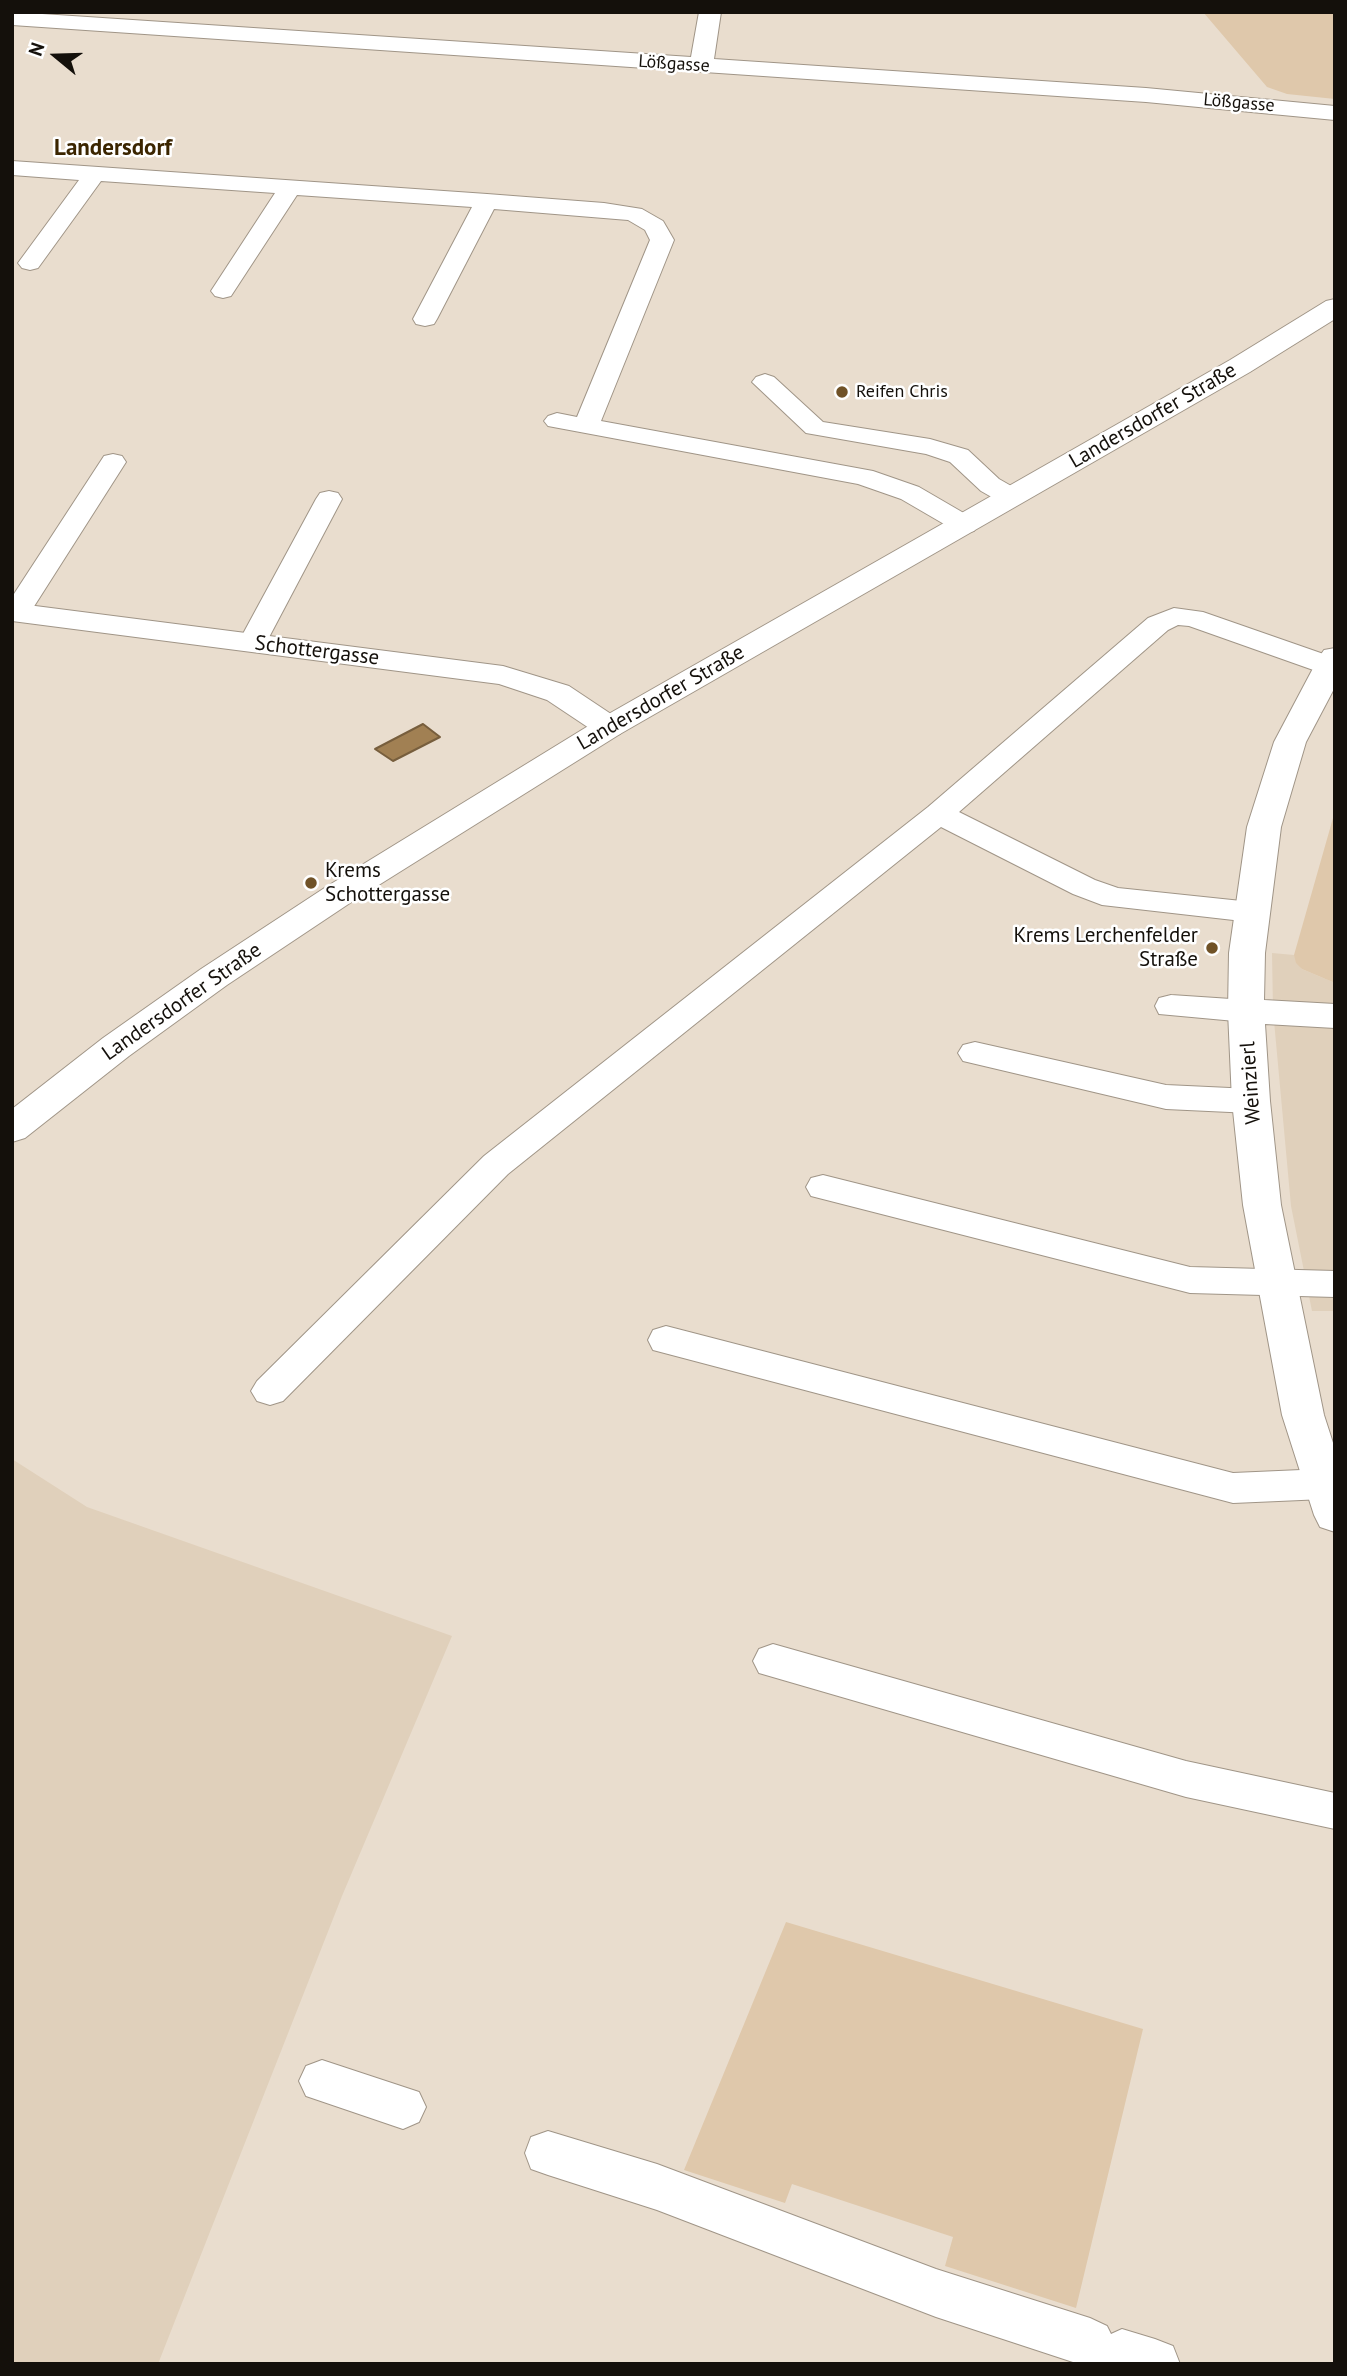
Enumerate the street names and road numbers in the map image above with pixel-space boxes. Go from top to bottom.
street label: Lößgasse [638,51,710,77]
street label: Lößgasse [1202,89,1276,117]
street label: Landersdorfer Straße [1065,358,1241,474]
street label: Schottergasse [253,631,381,671]
street label: Landersdorfer Straße [573,640,749,756]
street label: Landersdorfer Straße [97,938,267,1066]
street label: Weinzierl [1236,1041,1266,1125]

